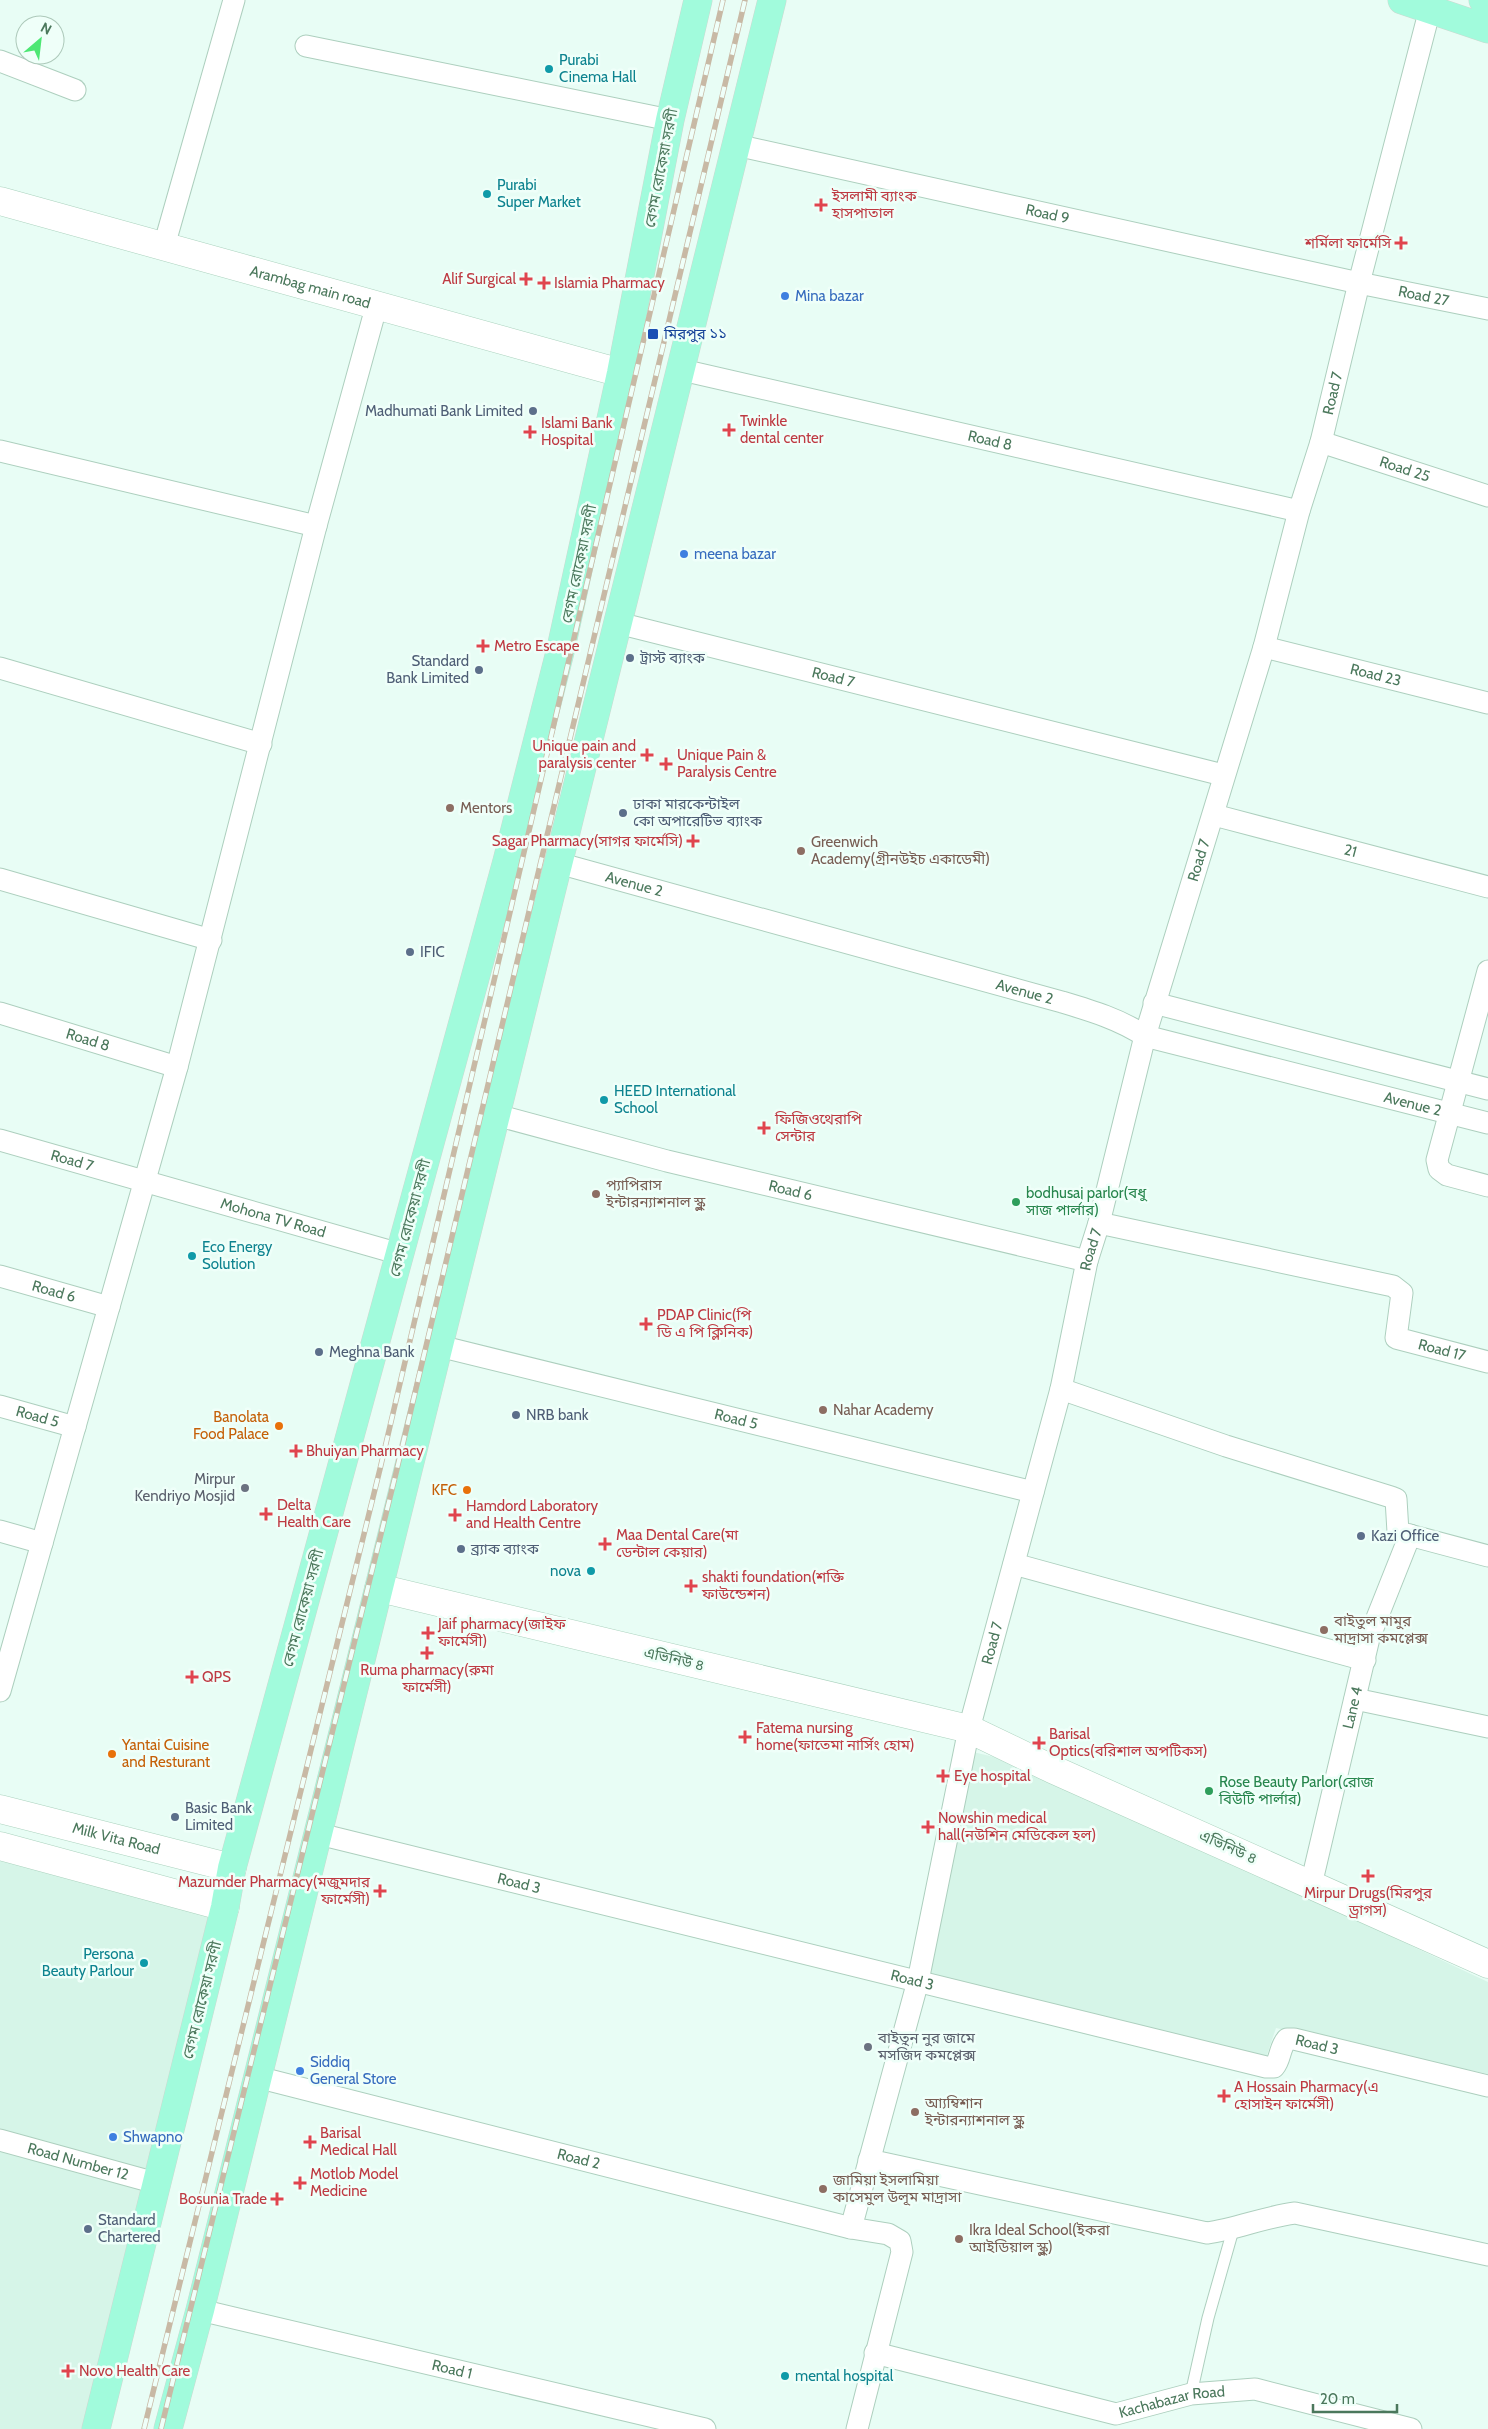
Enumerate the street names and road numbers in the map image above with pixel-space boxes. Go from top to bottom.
street label: বেগম রোকেয়া সরণী [641,106,682,229]
street label: Road 9 [1024,200,1071,228]
street label: Arambag main road [248,262,373,312]
street label: Road 27 [1397,282,1451,310]
street label: Road 7 [1319,370,1347,417]
street label: Road 8 [966,427,1014,454]
street label: Road 25 [1377,453,1432,486]
street label: বেগম রোকেয়া সরণী [558,502,601,625]
street label: Road 23 [1348,660,1403,690]
street label: Road 7 [810,663,857,691]
street label: Road 7 [1184,836,1214,884]
street label: 21 [1342,841,1359,861]
street label: Avenue 2 [603,868,665,901]
street label: Avenue 2 [994,975,1055,1008]
street label: Road 8 [64,1025,112,1055]
street label: Avenue 2 [1382,1088,1444,1120]
street label: Road 7 [49,1146,96,1175]
street label: বেগম রোকেয়া সরণী [386,1156,435,1279]
street label: Road 6 [767,1176,814,1204]
street label: Mohona TV Road [218,1194,328,1241]
street label: Road 7 [1076,1226,1106,1272]
street label: Road 6 [30,1277,78,1306]
street label: Road 17 [1416,1335,1468,1365]
street label: Road 5 [14,1402,61,1431]
street label: Road 5 [713,1405,760,1433]
street label: বেগম রোকেয়া সরণী [279,1546,328,1669]
street label: Road 7 [978,1619,1007,1666]
street label: এভিনিউ ৪ [642,1643,706,1675]
street label: Lane 4 [1339,1685,1366,1731]
street label: Milk Vita Road [70,1819,162,1858]
street label: এভিনিউ ৪ [1196,1826,1260,1868]
street label: Road 3 [495,1869,543,1897]
street label: বেগম রোকেয়া সরণী [179,1938,226,2061]
street label: Road 3 [889,1966,936,1994]
street label: Road 3 [1293,2031,1341,2059]
street label: Road Number 12 [25,2139,131,2184]
street label: Road 2 [555,2145,602,2173]
street label: Road 1 [430,2356,474,2383]
street label: Kachabazar Road [1117,2382,1226,2422]

